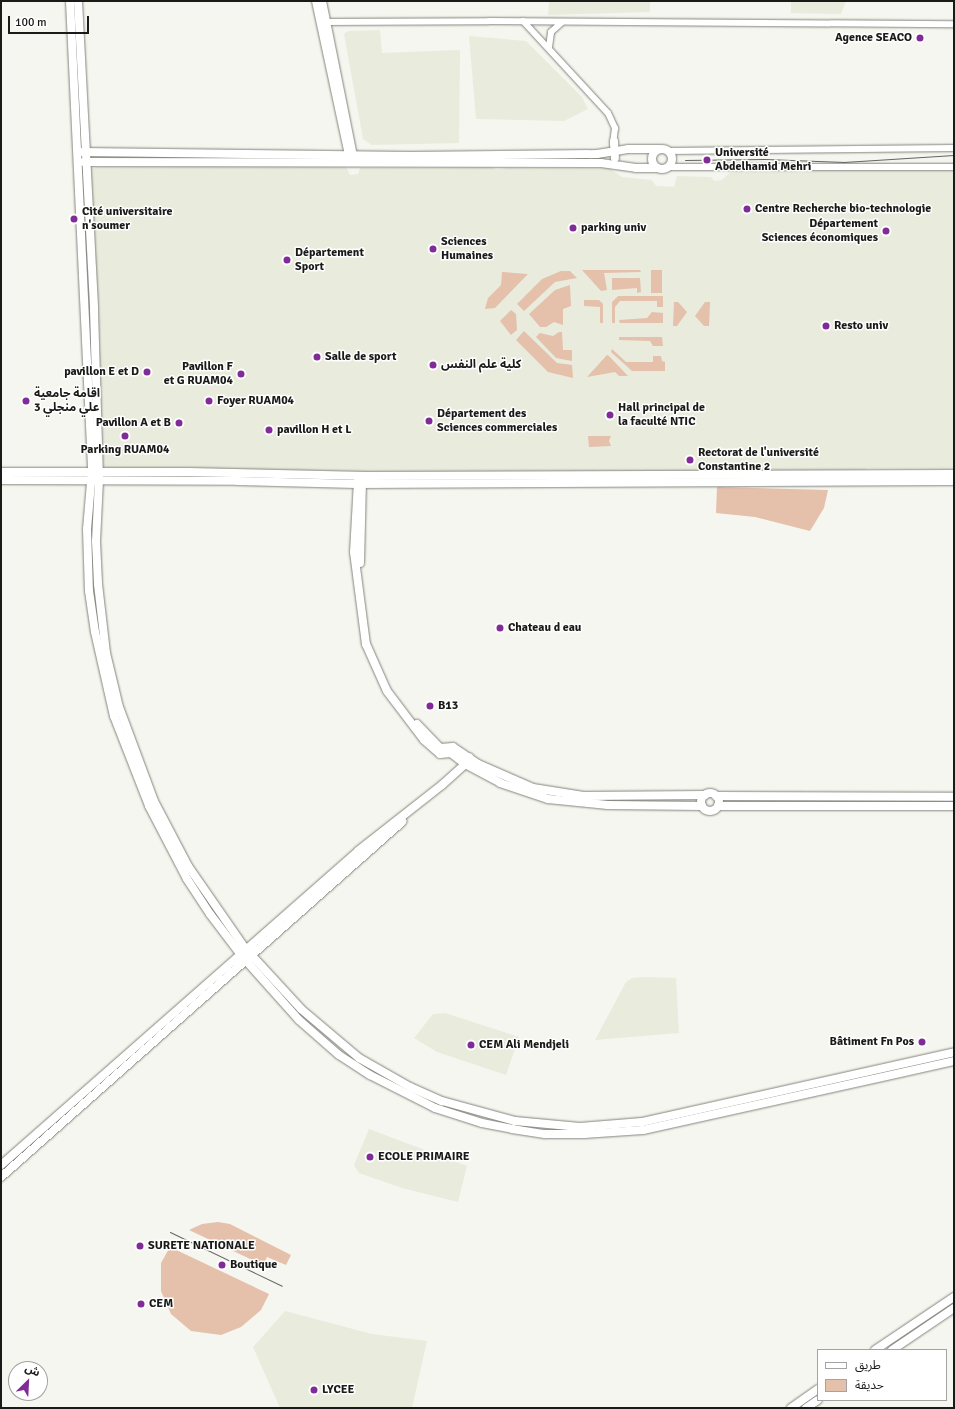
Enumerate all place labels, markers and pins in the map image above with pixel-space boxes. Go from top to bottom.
place label: Agence SEACO [835,31,912,45]
marker: Agence SEACO [915,33,925,43]
place label: Université Abdelhamid Mehri [715,146,811,174]
marker: Université Abdelhamid Mehri [702,155,712,165]
place label: Centre Recherche bio-technologie [755,202,931,216]
marker: Centre Recherche bio-technologie [742,204,752,214]
place label: Cité universitaire n'soumer [82,205,173,233]
marker: Cité universitaire n'soumer [69,214,79,224]
place label: Département Sciences économiques [762,217,878,245]
place label: parking univ [581,221,646,235]
marker: parking univ [568,223,578,233]
marker: Département Sciences économiques [881,226,891,236]
place label: Sciences Humaines [441,235,493,263]
marker: Sciences Humaines [428,244,438,254]
place label: Département Sport [295,246,364,274]
marker: Département Sport [282,255,292,265]
place label: Resto univ [834,319,888,333]
marker: Resto univ [821,321,831,331]
place label: Salle de sport [325,350,397,364]
marker: Salle de sport [312,352,322,362]
place label: كلية علم النفس [441,358,521,372]
place label: Pavillon F et G RUAM04 [164,360,233,388]
marker: كلية علم النفس [428,360,438,370]
place label: pavillon E et D [64,365,139,379]
marker: pavillon E et D [142,367,152,377]
marker: Pavillon F et G RUAM04 [236,369,246,379]
place label: اقامة جامعية علي منجلي 3 [34,387,100,415]
place label: Foyer RUAM04 [217,394,294,408]
marker: اقامة جامعية علي منجلي 3 [21,396,31,406]
marker: Foyer RUAM04 [204,396,214,406]
place label: Hall principal de la faculté NTIC [618,401,705,429]
place label: Département des Sciences commerciales [437,407,557,435]
marker: Hall principal de la faculté NTIC [605,410,615,420]
place label: Pavillon A et B [96,416,171,430]
marker: Département des Sciences commerciales [424,416,434,426]
marker: Pavillon A et B [174,418,184,428]
place label: pavillon H et L [277,423,351,437]
marker: pavillon H et L [264,425,274,435]
marker: Parking RUAM04 [120,431,130,441]
place label: Parking RUAM04 [81,443,169,457]
place label: Rectorat de l'université Constantine 2 [698,446,819,474]
marker: Rectorat de l'université Constantine 2 [685,455,695,465]
place label: Chateau d eau [508,621,581,635]
marker: Chateau d eau [495,623,505,633]
place label: B13 [438,699,458,713]
marker: B13 [425,701,435,711]
place label: Bâtiment Fn Pos [830,1035,914,1049]
marker: Bâtiment Fn Pos [917,1037,927,1047]
place label: CEM Ali Mendjeli [479,1038,569,1052]
marker: CEM Ali Mendjeli [466,1040,476,1050]
place label: ECOLE PRIMAIRE [378,1150,470,1164]
marker: ECOLE PRIMAIRE [365,1152,375,1162]
place label: SURETE NATIONALE [148,1239,255,1253]
marker: SURETE NATIONALE [135,1241,145,1251]
place label: Boutique [230,1258,277,1272]
marker: Boutique [217,1260,227,1270]
place label: CEM [149,1297,173,1311]
marker: CEM [136,1299,146,1309]
place label: LYCEE [322,1383,354,1397]
marker: LYCEE [309,1385,319,1395]

